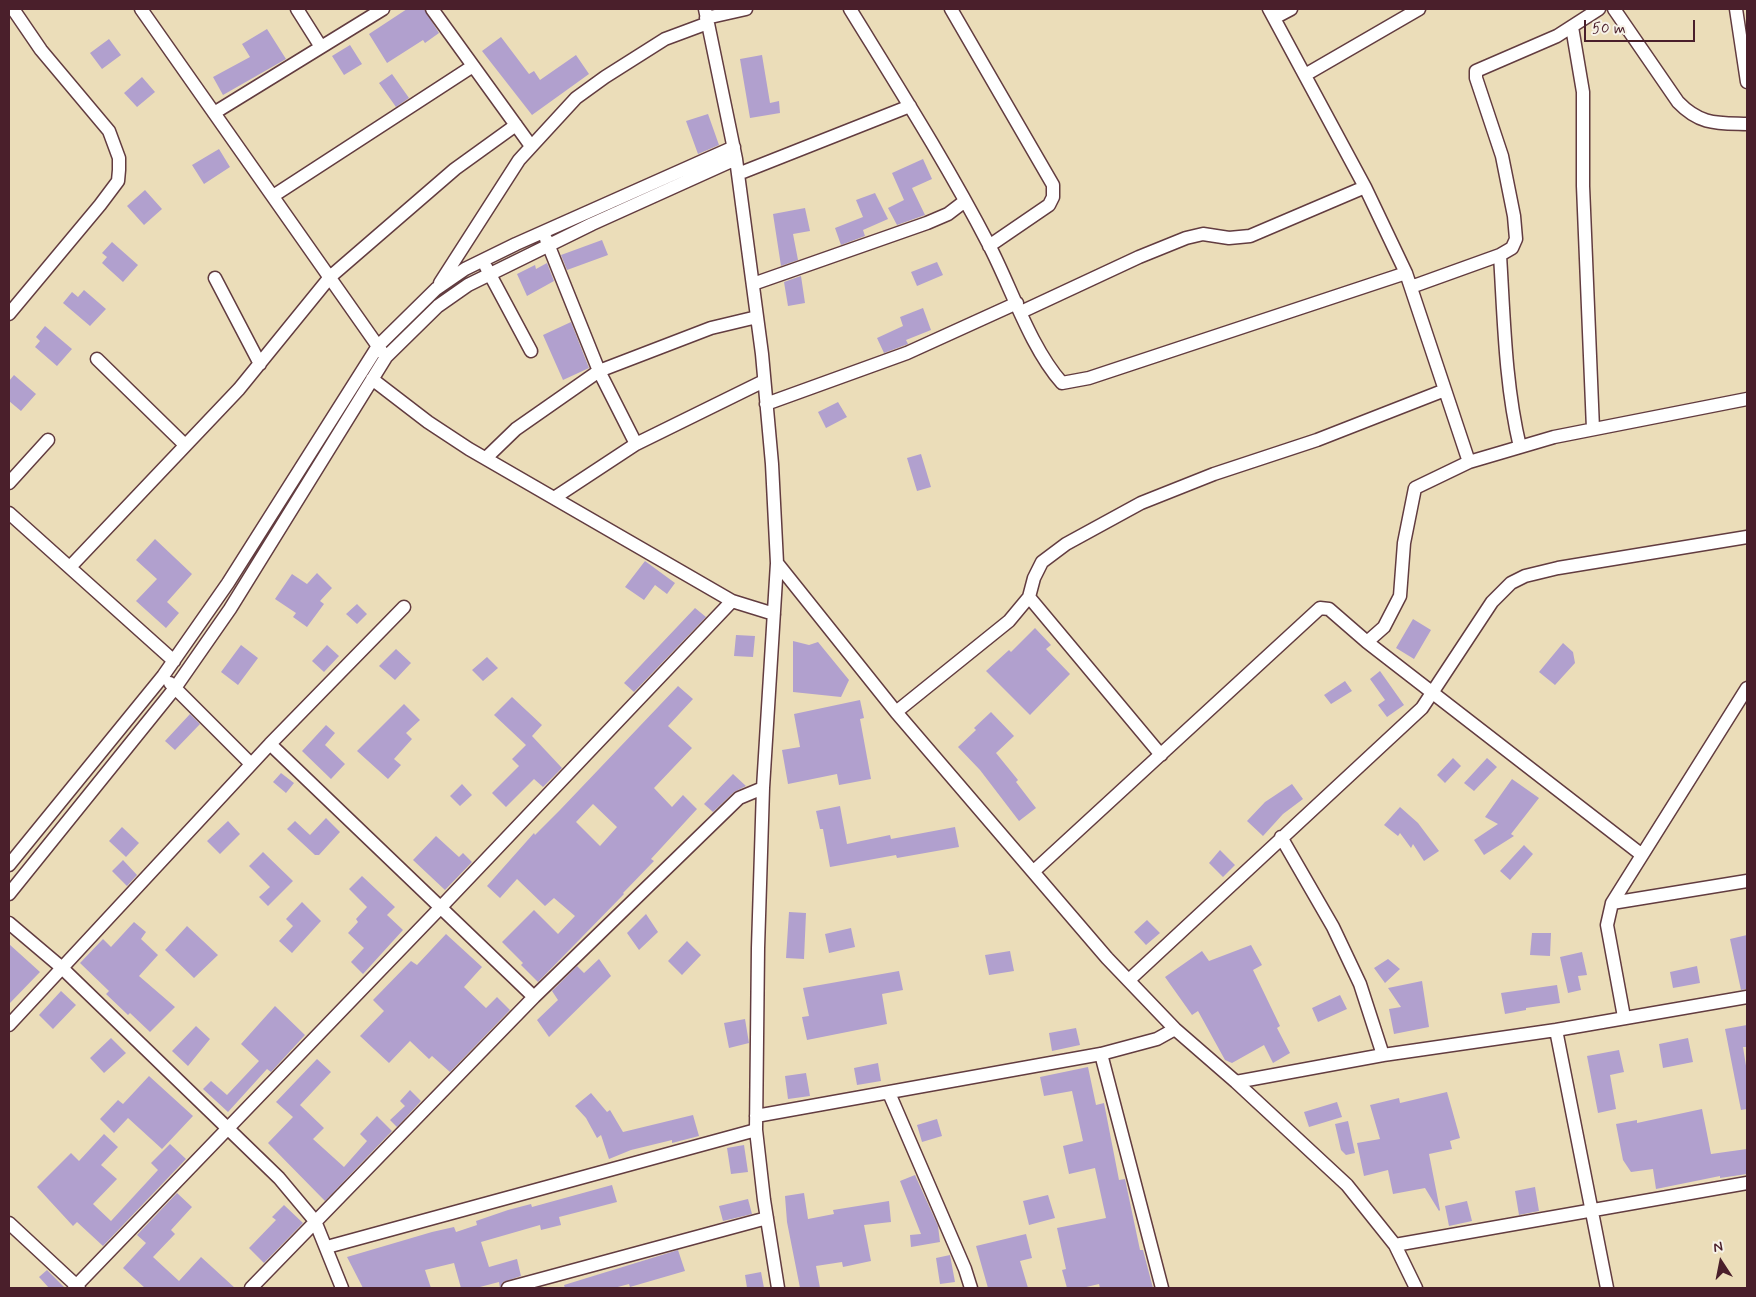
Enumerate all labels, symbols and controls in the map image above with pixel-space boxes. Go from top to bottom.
scale bar [1586,10,1697,42]
text: 50 m [1592,19,1626,39]
north arrow [1696,1237,1746,1287]
text: N [1712,1238,1724,1257]

